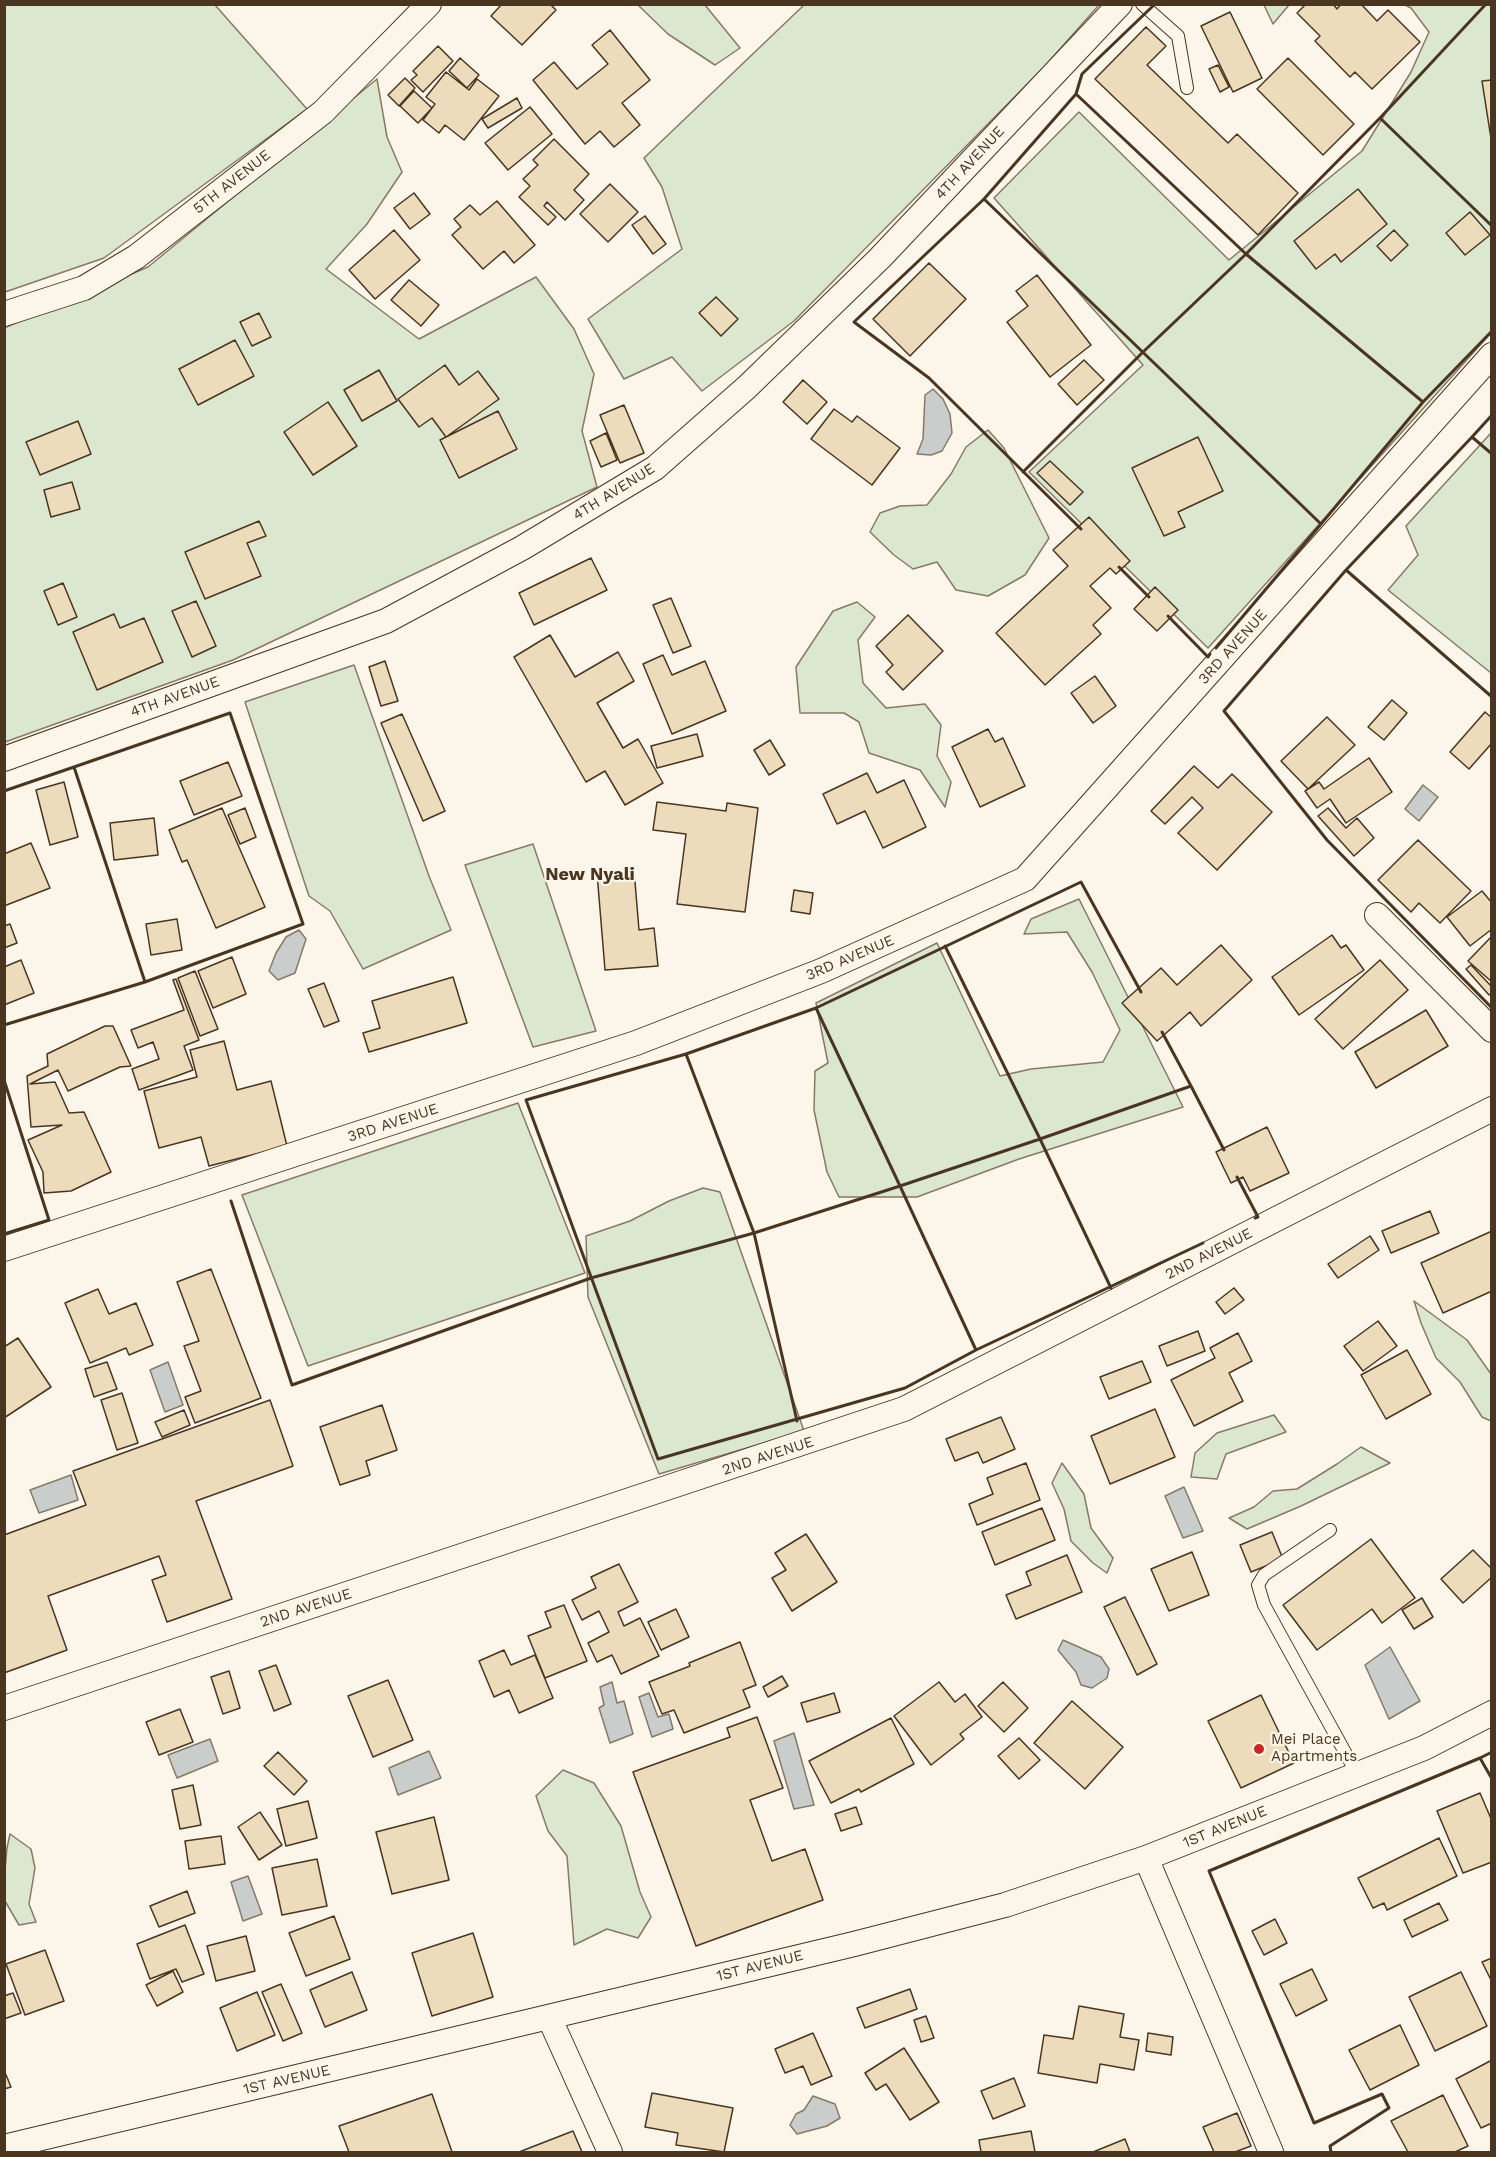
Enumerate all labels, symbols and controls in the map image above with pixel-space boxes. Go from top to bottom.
street label: 4TH AVENUE [932,123,1008,203]
street label: 5TH AVENUE [190,146,274,218]
street label: 4TH AVENUE [570,460,658,524]
street label: 3RD AVENUE [1195,606,1271,688]
street label: 4TH AVENUE [128,673,222,721]
district label: New Nyali [545,864,635,886]
street label: 3RD AVENUE [803,931,897,985]
street label: 3RD AVENUE [345,1100,441,1146]
street label: 2ND AVENUE [1163,1224,1255,1284]
street label: 2ND AVENUE [720,1433,816,1479]
street label: 2ND AVENUE [258,1585,354,1631]
place label: Mei Place Apartments [1271,1731,1357,1766]
marker: Mei Place Apartments [1252,1742,1266,1756]
street label: 1ST AVENUE [1181,1802,1269,1852]
street label: 1ST AVENUE [715,1947,805,1985]
street label: 1ST AVENUE [242,2061,332,2099]

